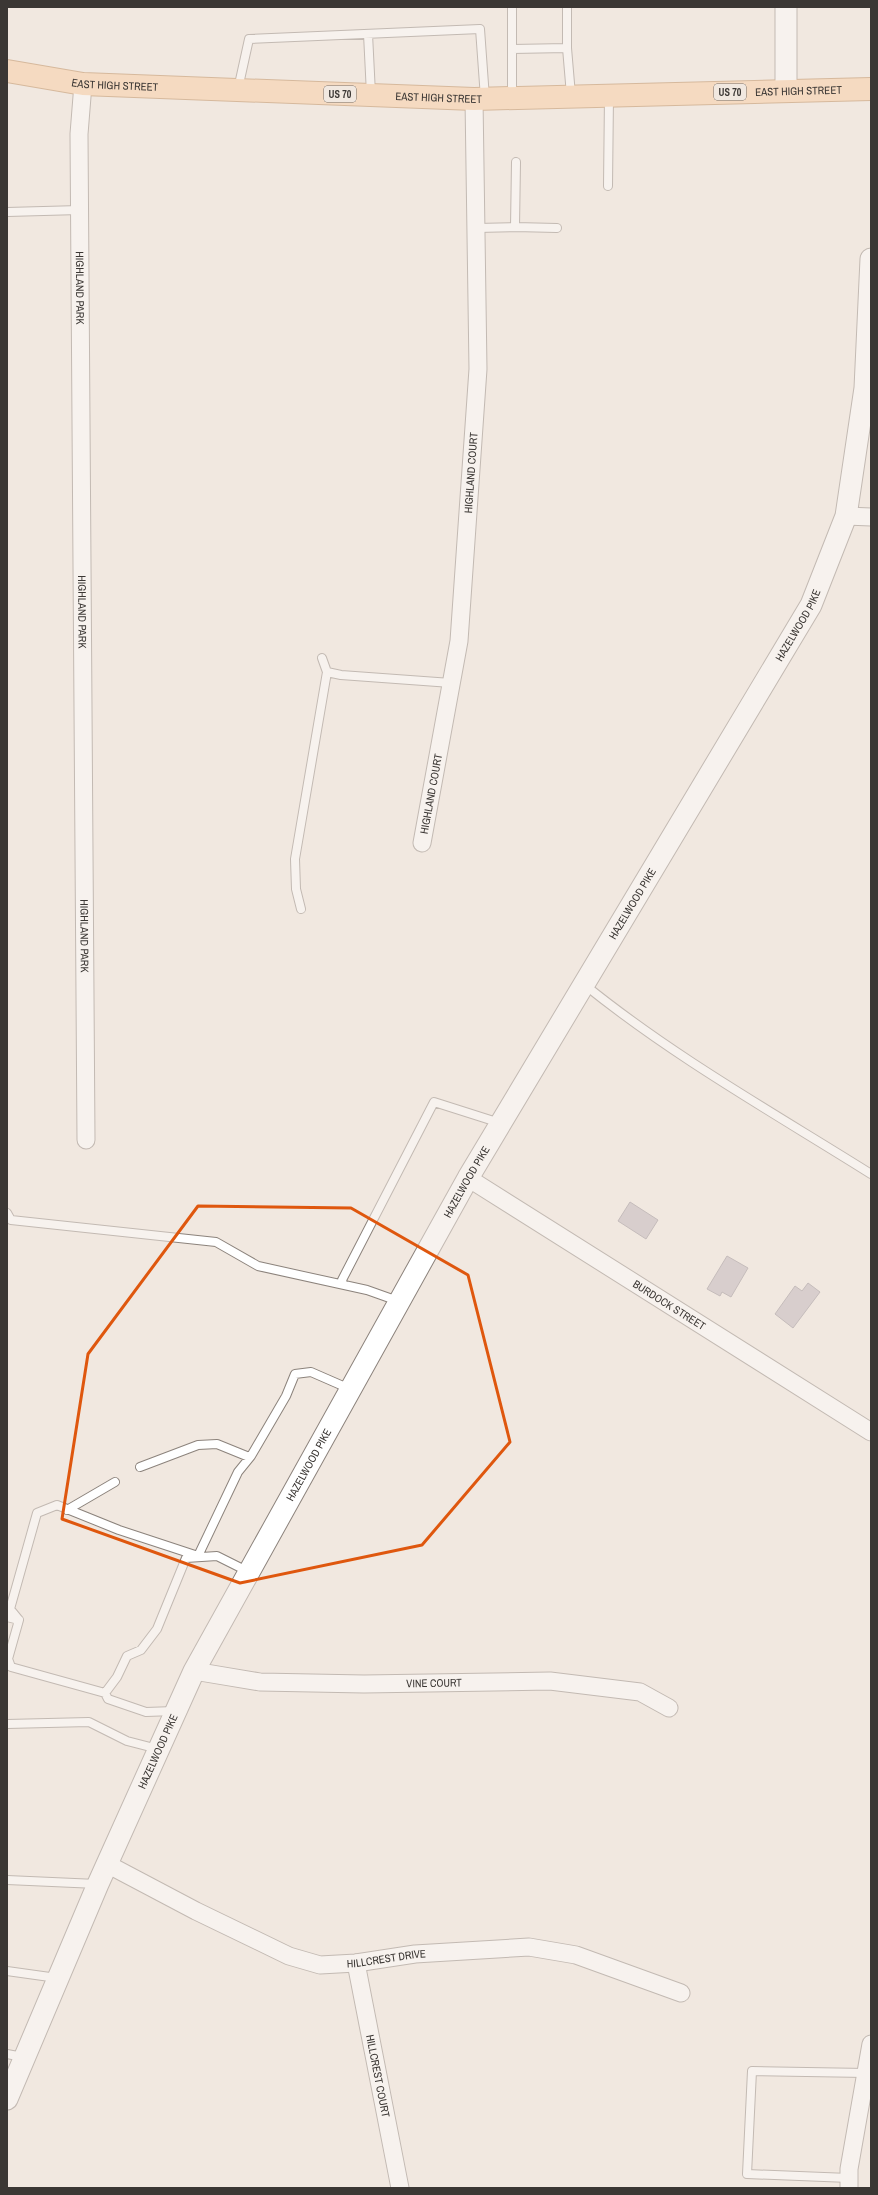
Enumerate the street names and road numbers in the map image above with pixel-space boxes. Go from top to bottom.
street label: EAST HIGH STREET [71,75,159,94]
street label: EAST HIGH STREET [755,83,843,99]
road number: US 70 [714,84,746,100]
road number: US 70 [324,86,356,102]
street label: EAST HIGH STREET [395,89,483,106]
street label: HIGHLAND PARK [73,251,87,324]
street label: HIGHLAND COURT [461,431,481,514]
street label: HIGHLAND PARK [75,575,90,648]
street label: HAZELWOOD PIKE [772,587,824,664]
street label: HIGHLAND COURT [417,752,445,835]
street label: HAZELWOOD PIKE [606,865,659,942]
street label: HIGHLAND PARK [77,899,92,972]
street label: HAZELWOOD PIKE [440,1143,493,1220]
street label: BURDOCK STREET [630,1277,709,1333]
street label: HAZELWOOD PIKE [283,1426,334,1503]
street label: VINE COURT [406,1675,462,1690]
street label: HAZELWOOD PIKE [135,1712,181,1791]
street label: HILLCREST DRIVE [346,1946,426,1970]
street label: HILLCREST COURT [363,2033,393,2119]

